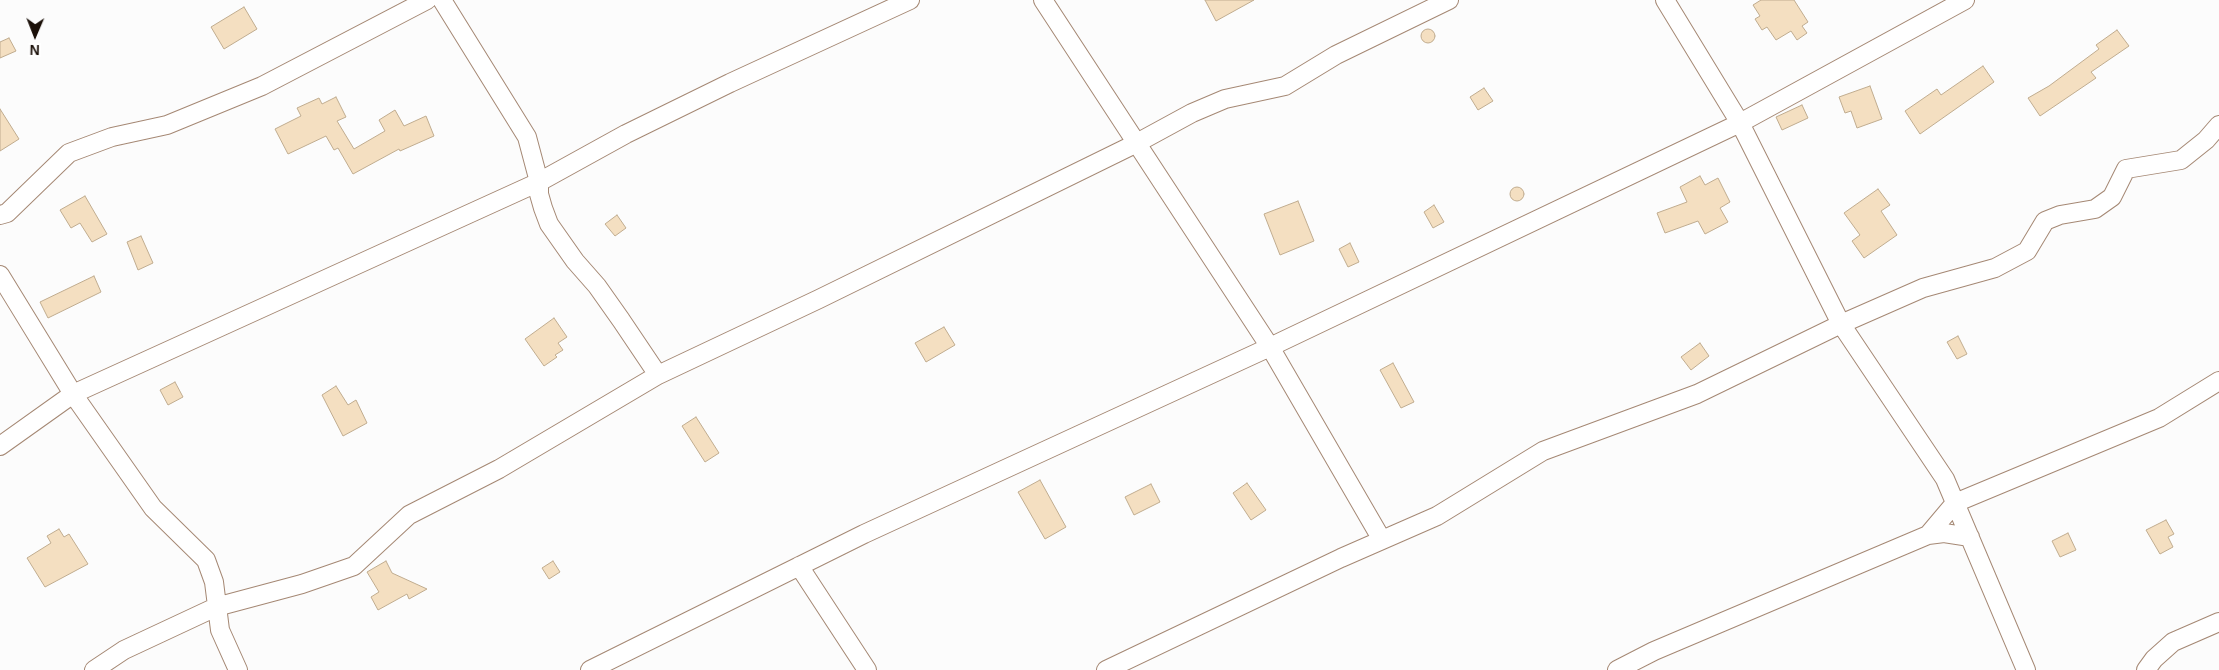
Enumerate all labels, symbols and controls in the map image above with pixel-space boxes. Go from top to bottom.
north arrow [10,10,60,60]
text: N [30,42,40,58]

